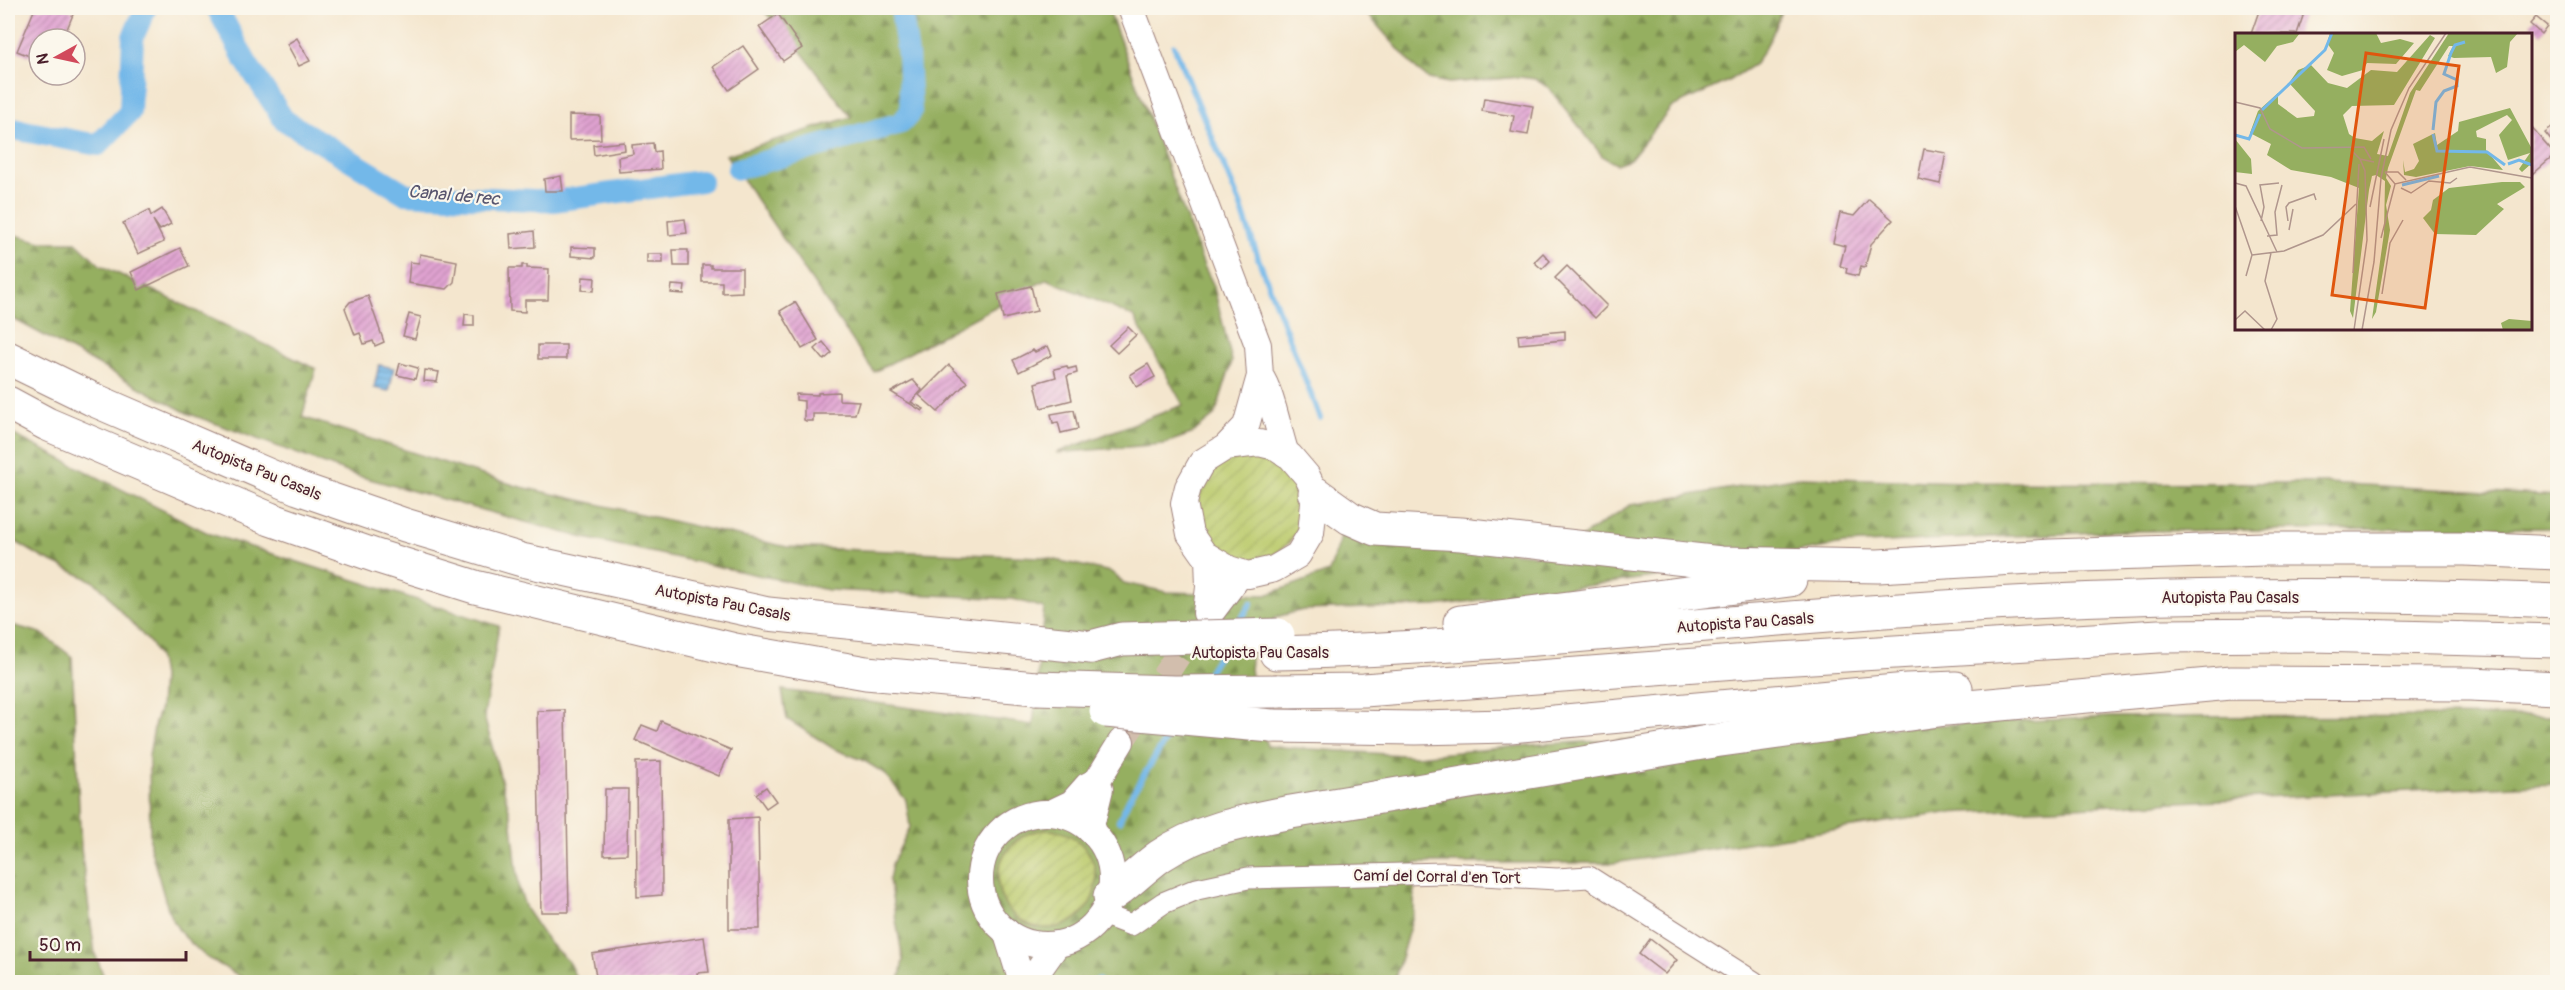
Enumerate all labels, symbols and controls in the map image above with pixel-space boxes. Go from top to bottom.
north arrow [27,27,87,87]
inset map [2235,33,2532,330]
text: N [32,52,54,66]
water label: Canal de rec [407,180,501,211]
street label: Autopista Pau Casals [189,435,324,505]
street label: Autopista Pau Casals [653,580,792,626]
street label: Autopista Pau Casals [2161,588,2299,608]
street label: Autopista Pau Casals [1676,608,1814,638]
street label: Autopista Pau Casals [1191,643,1329,663]
street label: Camí del Corral d'en Tort [1353,866,1521,888]
scale bar [30,924,186,962]
text: 50 m [39,934,81,957]

